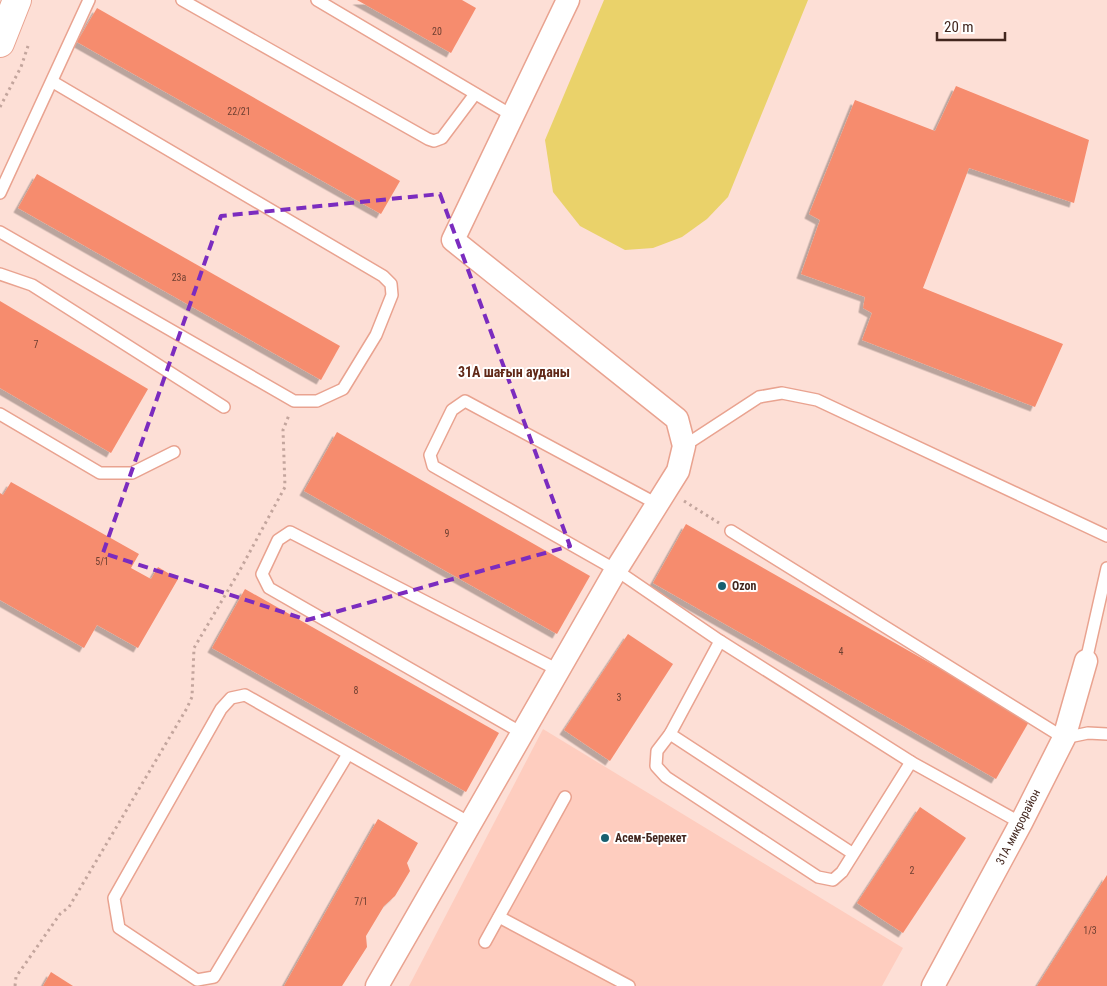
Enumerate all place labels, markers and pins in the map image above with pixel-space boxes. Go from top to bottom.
place label: Ozon [732,579,757,593]
marker: Ozon [716,580,728,592]
place label: Асем-Берекет [615,831,687,845]
marker: Асем-Берекет [599,832,611,844]

